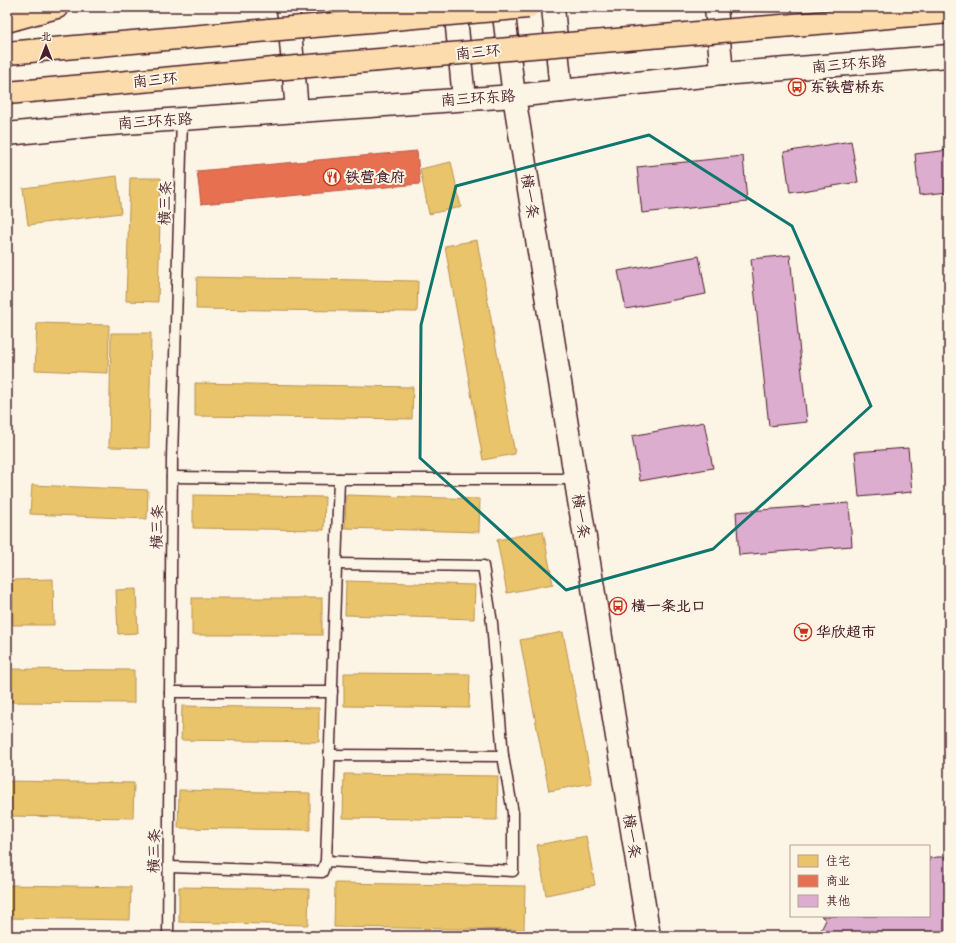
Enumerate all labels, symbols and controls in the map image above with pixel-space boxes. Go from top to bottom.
north arrow [26,26,66,66]
text: 北 [41,30,52,46]
street label: 南三环 [455,41,502,67]
street label: 南三环东路 [811,52,887,80]
street label: 南三环 [132,69,179,95]
bus stop icon: 东铁营桥东 [787,77,807,97]
place label: 东铁营桥东 [810,78,885,100]
street label: 南三环东路 [440,86,516,114]
street label: 南三环东路 [117,109,193,137]
restaurant icon: 铁营食府 [322,167,342,187]
place label: 铁营食府 [345,168,405,190]
street label: 横一条 [514,172,542,220]
street label: 横三条 [155,180,179,226]
street label: 横一条 [565,492,593,540]
street label: 横三条 [148,504,170,550]
bus stop icon: 横一条北口 [608,596,628,616]
place label: 横一条北口 [631,597,706,619]
supermarket icon: 华欣超市 [793,622,813,642]
place label: 华欣超市 [816,623,876,645]
street label: 横一条 [616,812,644,860]
street label: 横三条 [145,828,167,874]
legend [790,845,930,917]
text: 住宅 [826,854,850,871]
text: 商业 [826,874,850,891]
text: 其他 [826,894,850,911]

